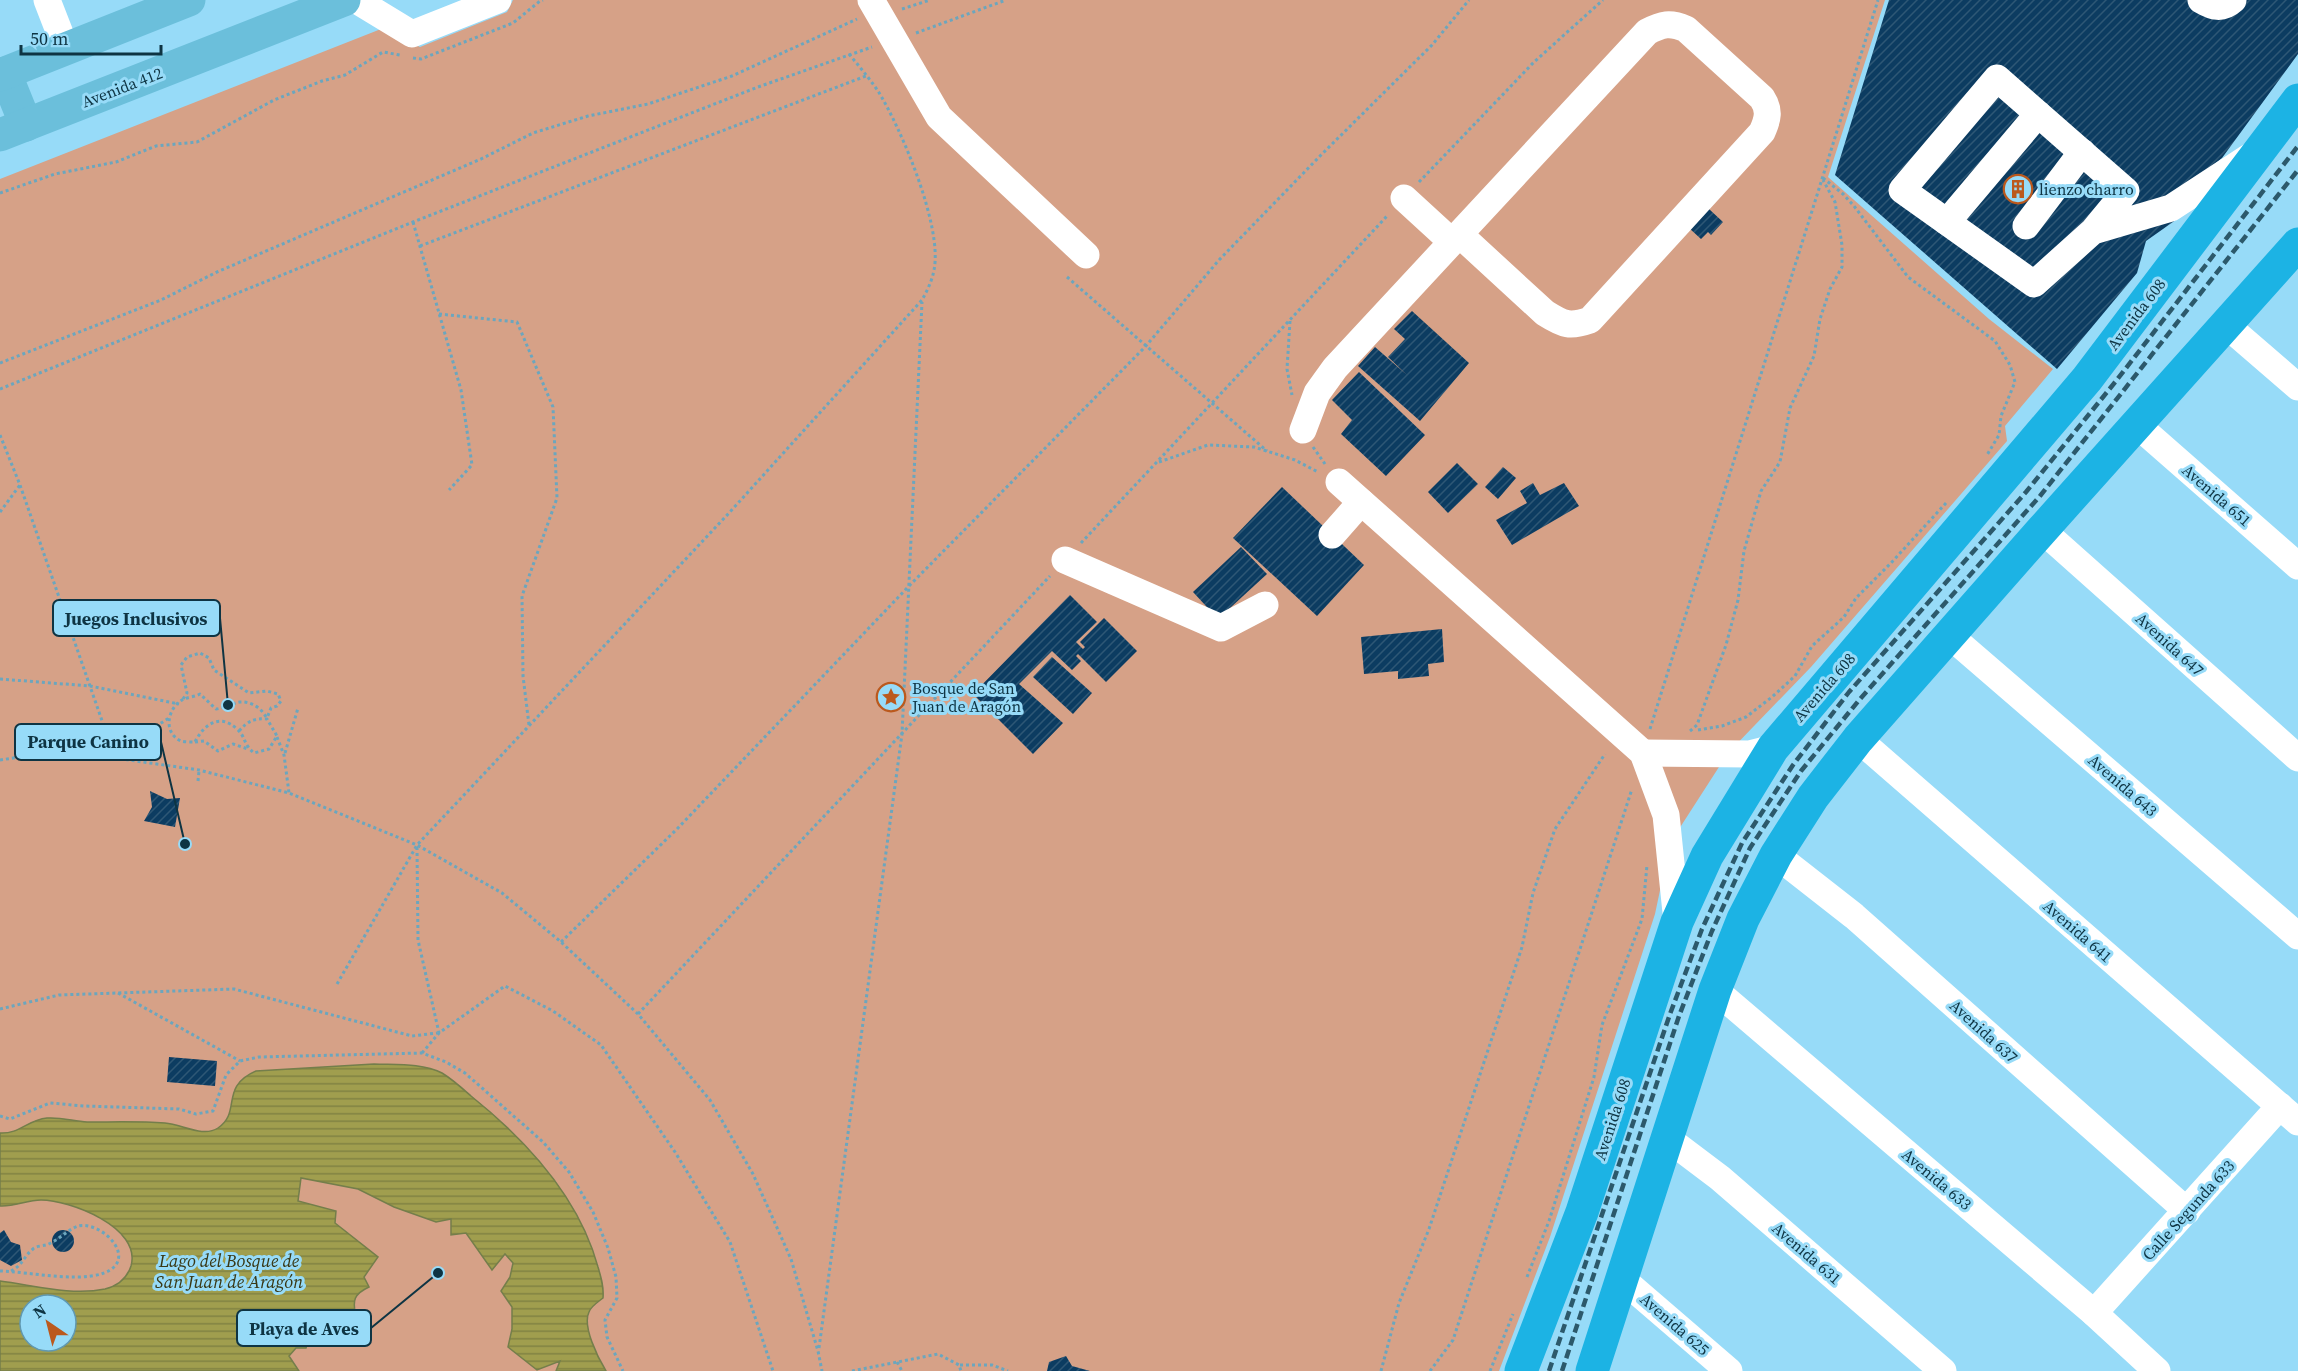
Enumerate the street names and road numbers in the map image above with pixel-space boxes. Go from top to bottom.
street label: Avenida 412 [78,62,166,112]
street label: Avenida 608 [2102,274,2170,354]
street label: Avenida 651 [2178,459,2256,531]
street label: Avenida 647 [2131,607,2209,681]
street label: Avenida 608 [1788,648,1860,726]
street label: Avenida 643 [2084,749,2162,821]
street label: Avenida 641 [2039,895,2117,967]
street label: Avenida 637 [1945,994,2023,1068]
street label: Avenida 608 [1588,1075,1636,1163]
street label: Avenida 633 [1897,1143,1977,1215]
street label: Calle Segunda 633 [2137,1155,2239,1265]
street label: Avenida 631 [1768,1217,1846,1289]
street label: Avenida 625 [1636,1288,1714,1360]

